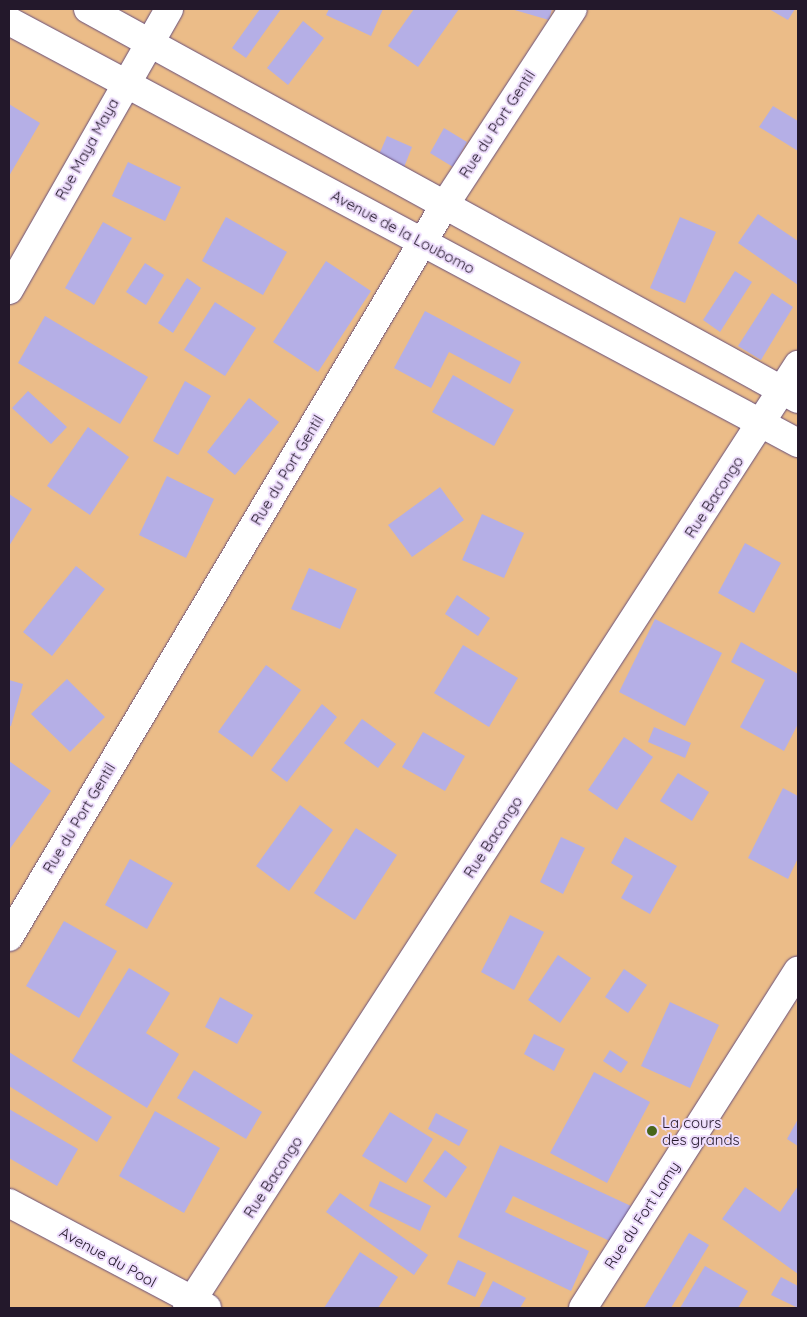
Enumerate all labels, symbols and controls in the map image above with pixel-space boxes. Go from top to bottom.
street label: Rue du Port Gentil [455,67,539,181]
street label: Rue Maya Maya [52,95,122,203]
street label: Avenue de la Loubomo [328,186,478,278]
street label: Rue du Port Gentil [247,412,327,528]
street label: Rue Bacongo [681,453,747,541]
street label: Rue du Port Gentil [39,760,119,876]
street label: Rue Bacongo [460,793,526,881]
place label: La cours des grands [662,1113,740,1148]
marker: La cours des grands [646,1125,658,1137]
street label: Rue Bacongo [240,1133,306,1221]
street label: Rue du Fort Lamy [601,1158,683,1272]
street label: Avenue du Pool [57,1223,159,1291]

